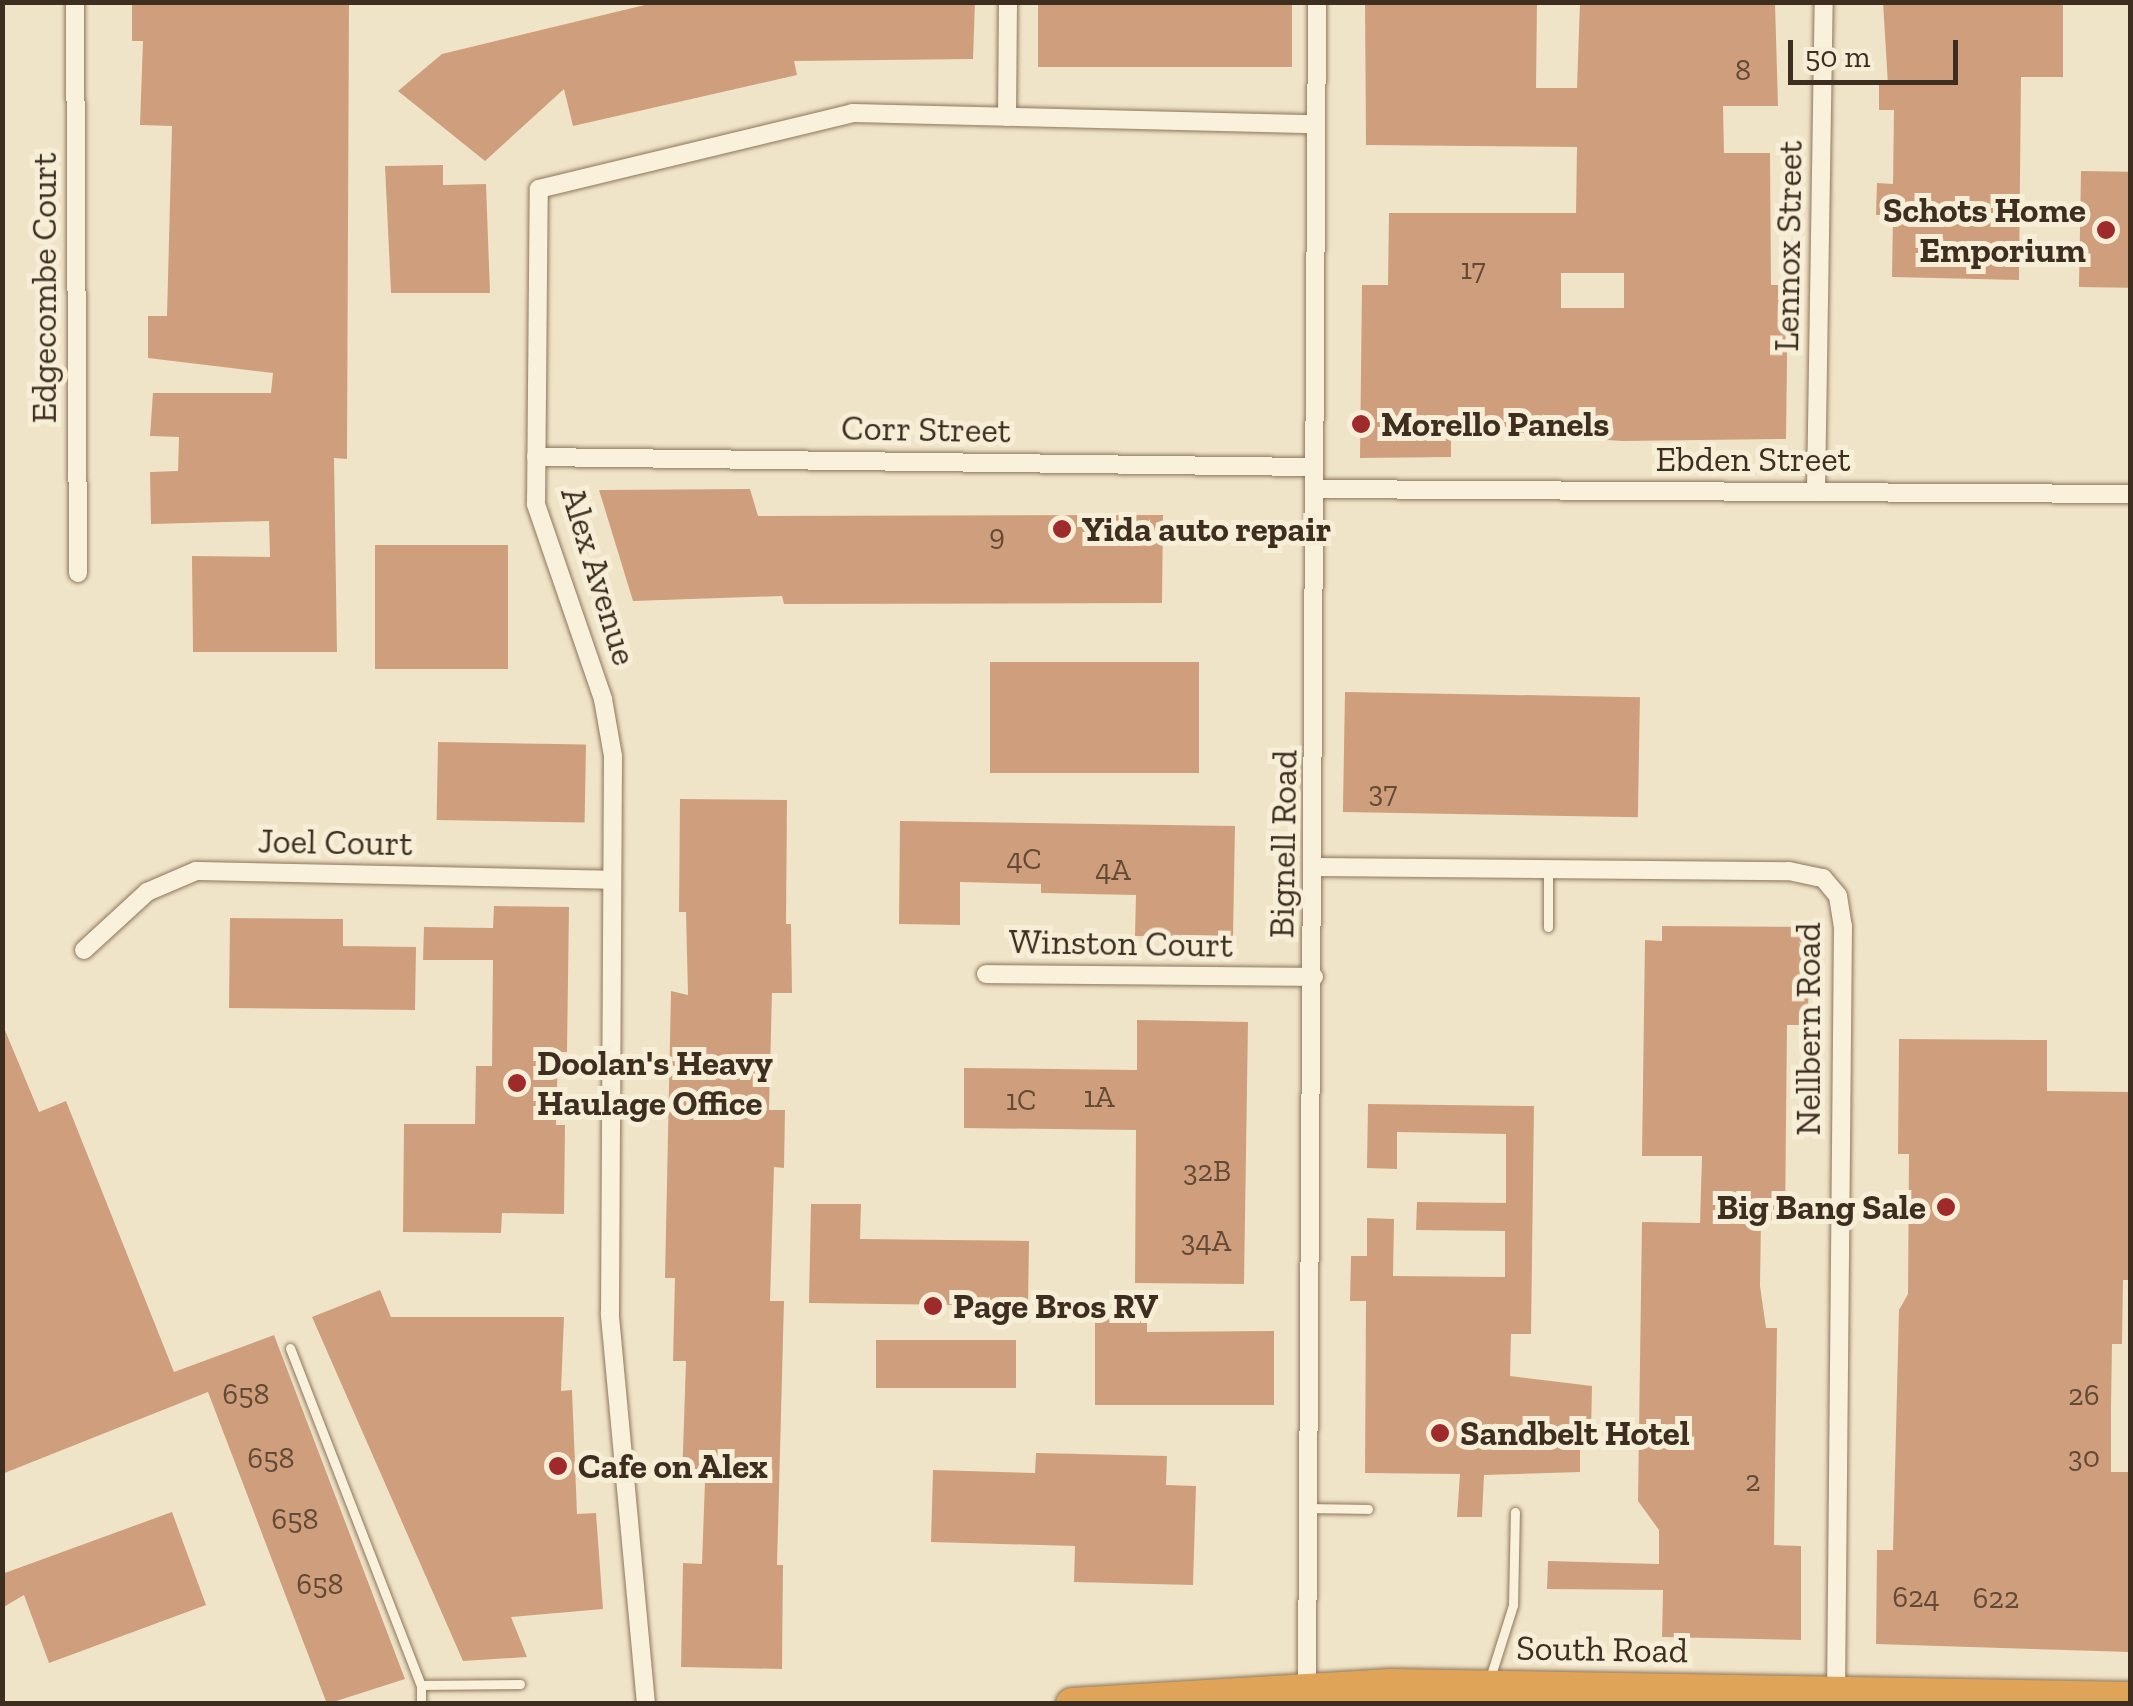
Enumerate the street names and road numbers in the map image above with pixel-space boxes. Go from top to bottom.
street label: Lennox Street [1765,140,1811,352]
street label: Edgecombe Court [23,153,65,423]
street label: Corr Street [841,407,1011,451]
street label: Ebden Street [1655,438,1851,480]
street label: Alex Avenue [552,481,646,671]
street label: Bignell Road [1260,749,1306,939]
street label: Joel Court [257,820,413,864]
street label: Winston Court [1009,920,1233,966]
street label: Nellbern Road [1787,922,1829,1136]
street label: South Road [1516,1627,1688,1671]

